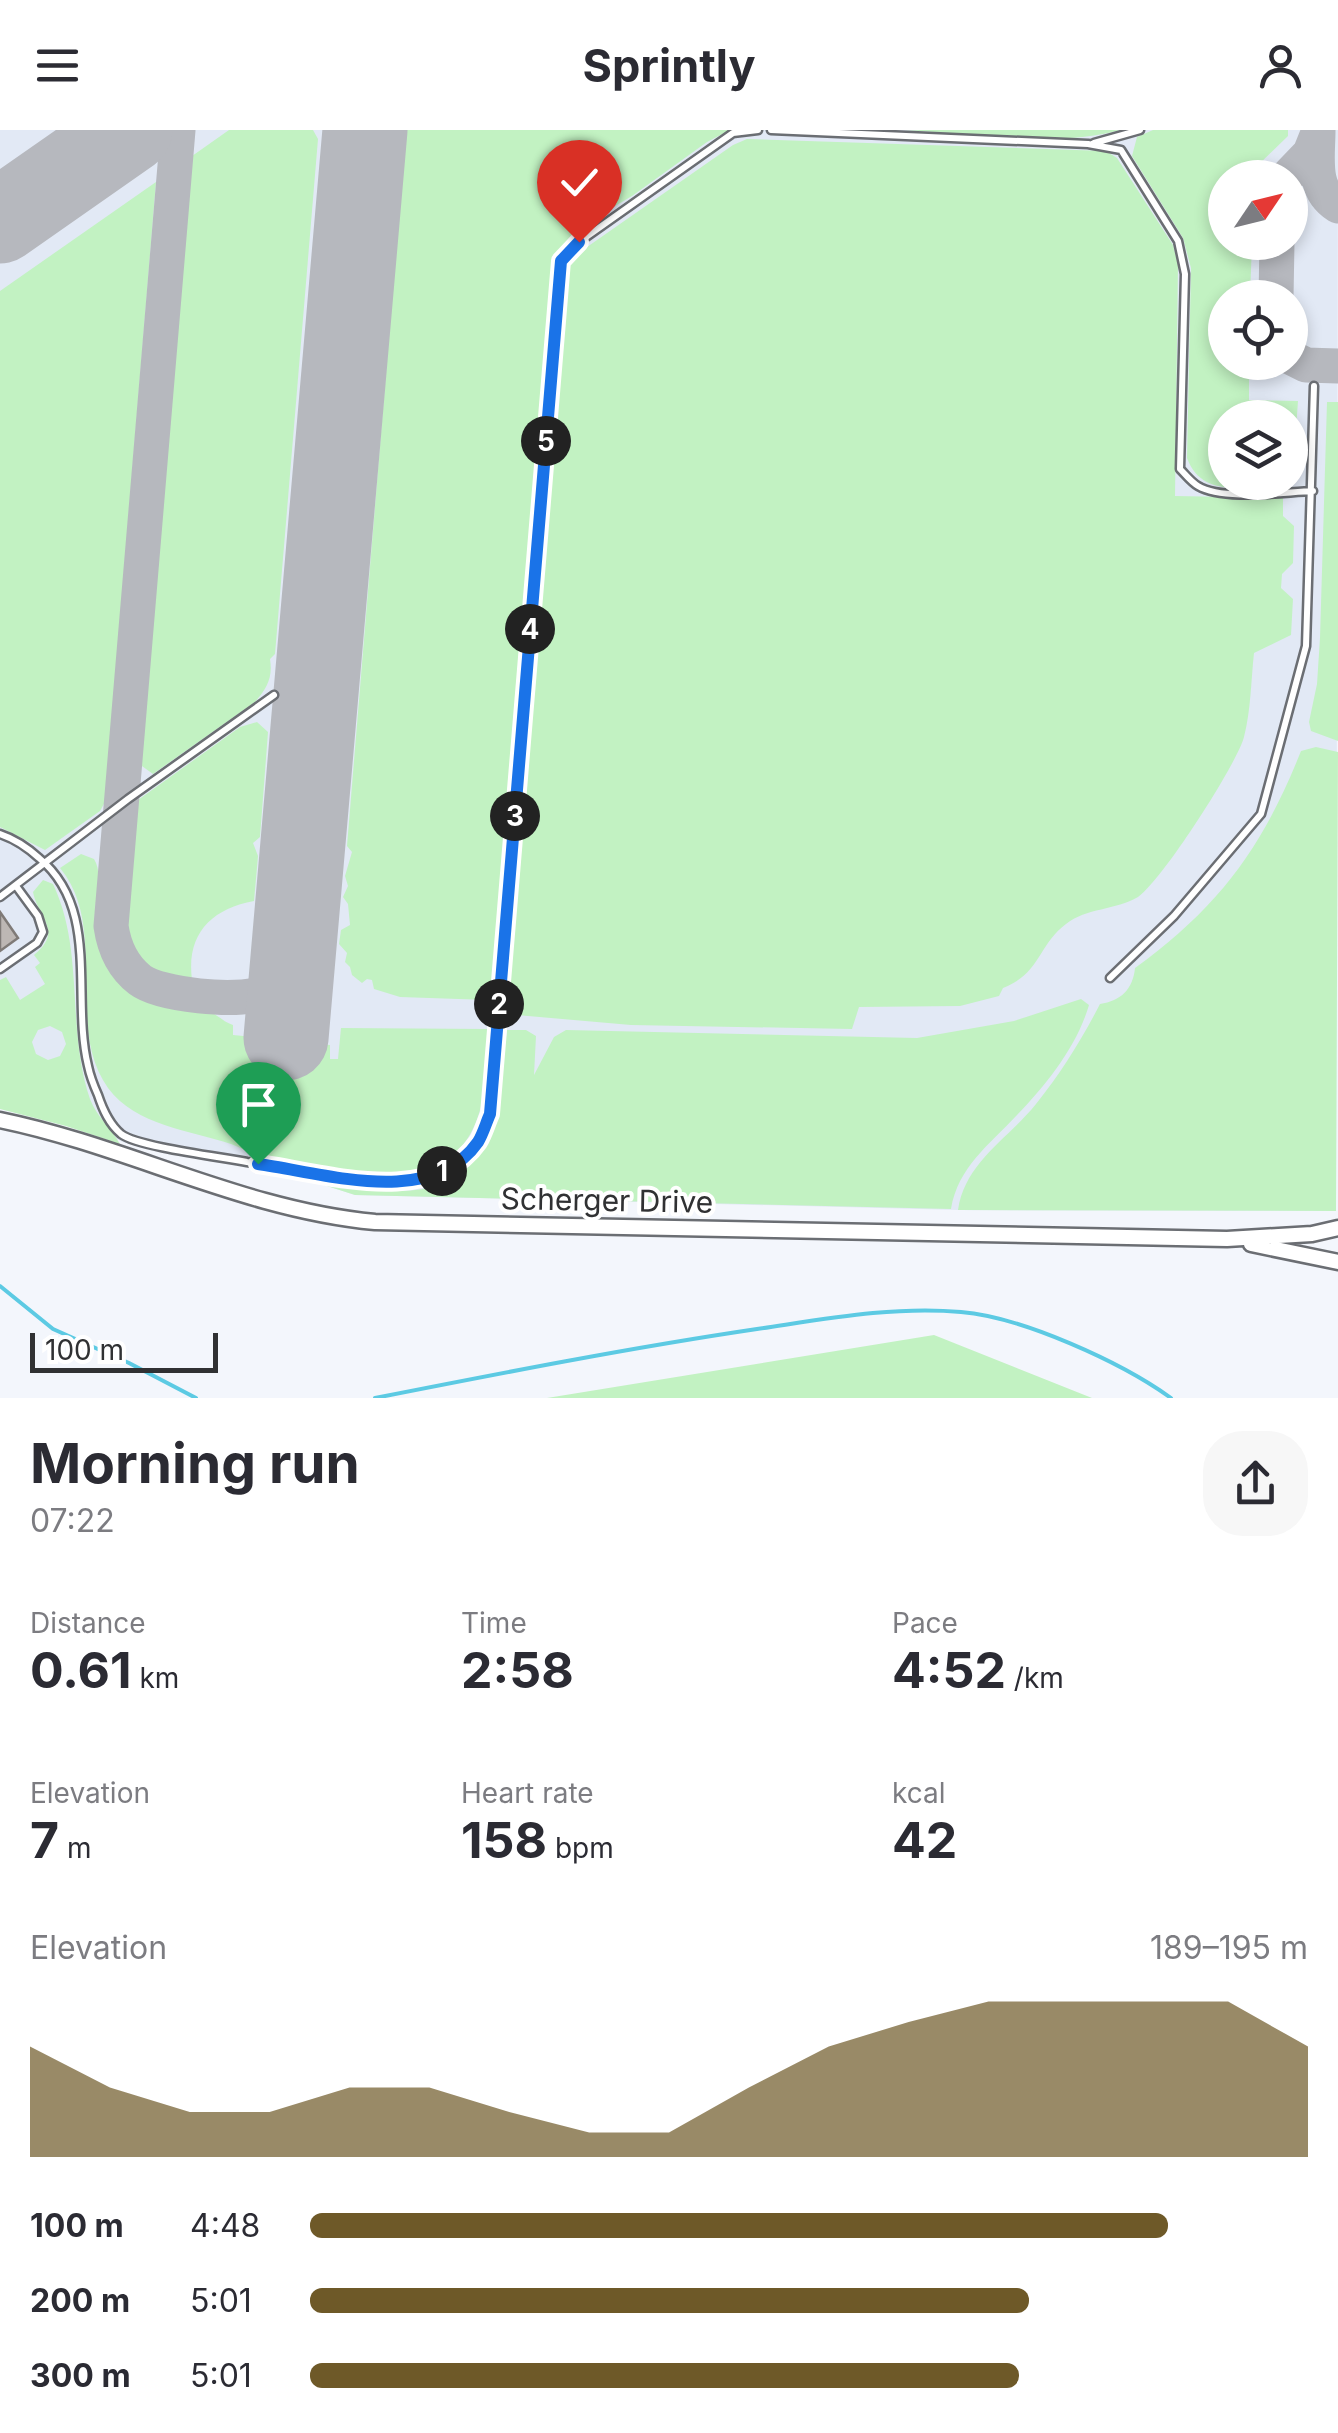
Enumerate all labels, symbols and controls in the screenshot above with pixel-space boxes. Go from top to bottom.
icon: menu [30,38,85,93]
text: Sprintly [582,38,756,93]
icon: person [1253,38,1308,93]
pin [537,140,622,243]
icon: check [552,155,607,210]
north arrow [1208,160,1308,260]
map controls [1208,160,1308,500]
button: locate [1208,280,1308,380]
button: layers [1208,400,1308,500]
pin: 5 [521,416,571,466]
text: 5 [537,424,555,458]
pin: 4 [505,604,555,654]
text: 4 [521,612,539,646]
pin: 3 [490,791,540,841]
text: 3 [506,799,524,833]
pin: 2 [474,979,524,1029]
text: 2 [490,987,508,1021]
pin [216,1062,301,1165]
icon: arrive [231,1077,286,1132]
pin: 1 [417,1146,467,1196]
text: 1 [436,1154,448,1188]
street label: Scherger Drive [500,1180,714,1220]
scale bar [30,1328,218,1372]
text: 100 m [45,1333,124,1367]
text: Morning run [30,1430,360,1496]
button: share [1203,1431,1308,1536]
text: 07:22 [30,1501,115,1540]
text: Distance [30,1606,146,1640]
text: Time [461,1606,527,1640]
text: Pace [892,1606,958,1640]
text: 0.61 [30,1640,132,1700]
text: 2:58 [461,1640,574,1700]
text: 4:52 [892,1640,1006,1700]
text: km [132,1661,179,1695]
text: /km [1006,1661,1064,1695]
text: Elevation [30,1776,150,1810]
text: Heart rate [461,1776,594,1810]
text: kcal [892,1776,946,1810]
text: 7 [30,1810,59,1870]
text: 158 [461,1810,547,1870]
text: 42 [892,1810,957,1870]
text: m [59,1831,91,1865]
text: bpm [547,1831,614,1865]
text: Elevation [30,1928,167,1967]
text: 189–195 m [1150,1928,1308,1967]
text: 100 m [30,2206,124,2245]
text: 4:48 [190,2206,260,2245]
text: 200 m [30,2281,130,2320]
text: 5:01 [190,2281,252,2320]
text: 300 m [30,2356,131,2395]
text: 5:01 [190,2356,252,2395]

